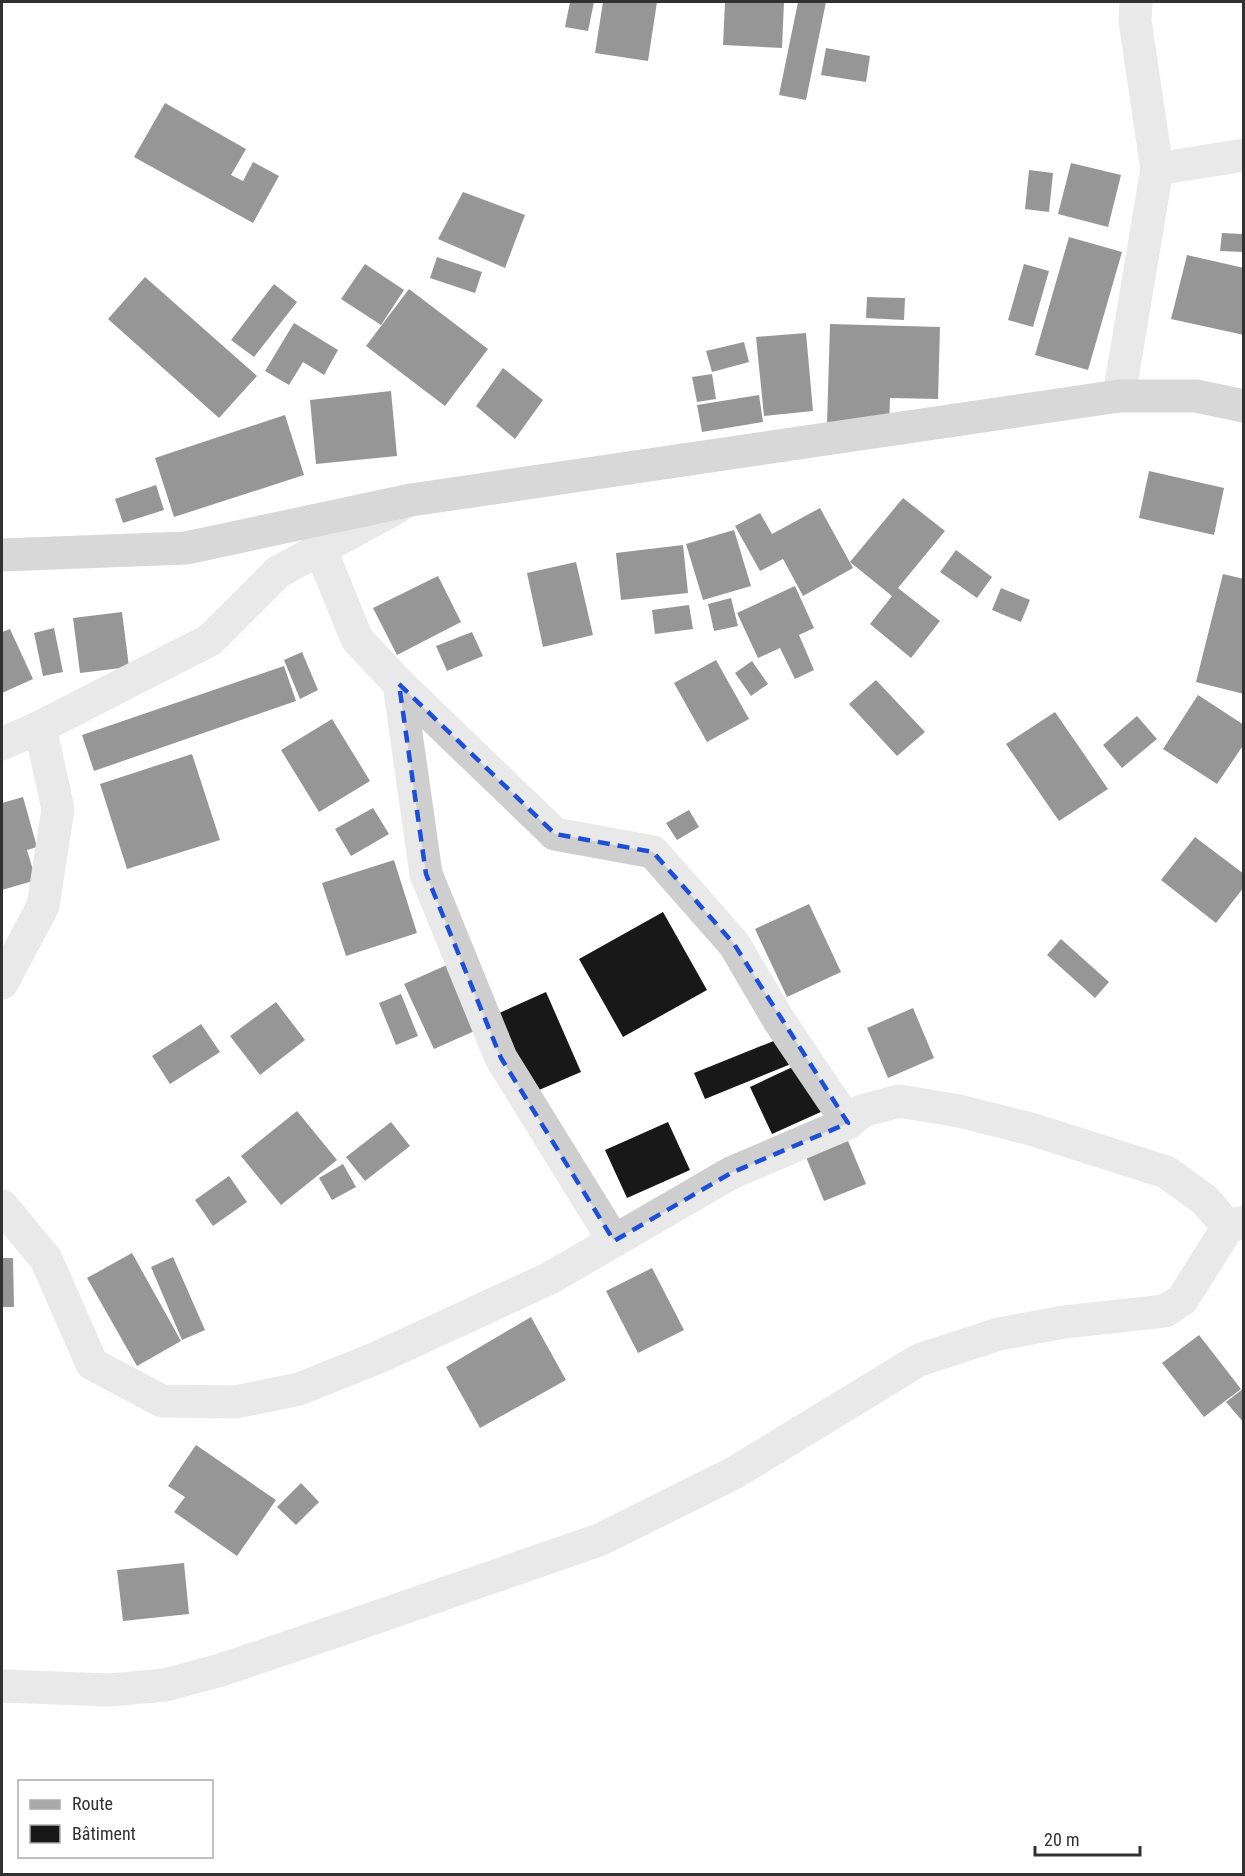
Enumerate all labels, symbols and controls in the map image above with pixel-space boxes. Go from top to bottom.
legend [18,1780,213,1858]
text: Route [72,1793,113,1814]
scale bar [1035,1819,1140,1857]
text: Bâtiment [72,1823,136,1844]
text: 20 m [1044,1829,1079,1850]

